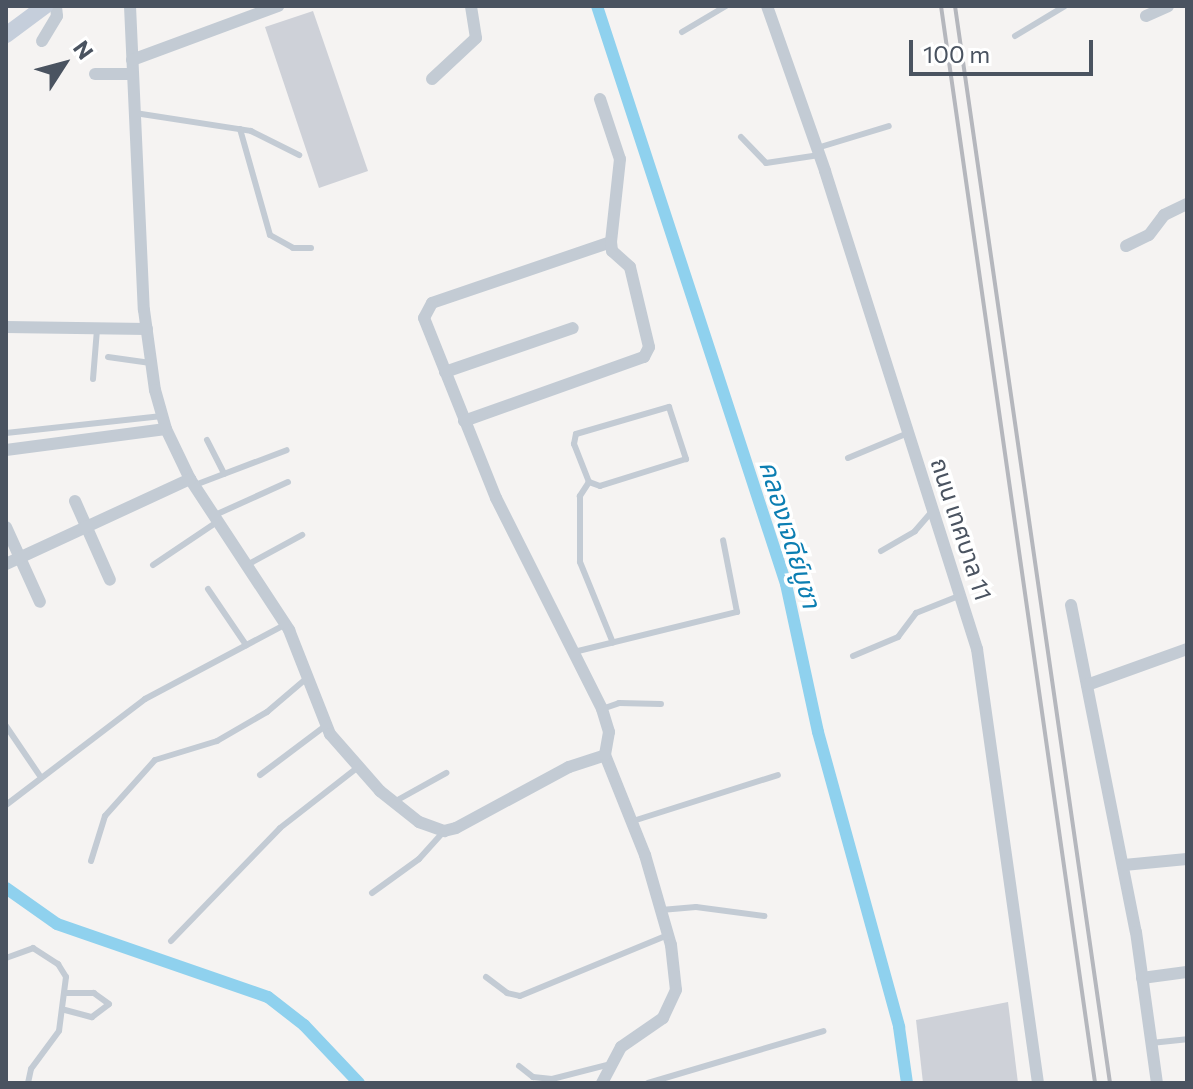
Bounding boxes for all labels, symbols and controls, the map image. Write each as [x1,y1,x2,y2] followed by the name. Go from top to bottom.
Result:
[24,24,104,104] north arrow
[913,24,1097,74] scale bar
[68,35,100,64] text: N
[923,39,990,68] text: 100 m
[925,454,999,604] street label: ถนน เทศบาล 11
[754,457,828,611] water label: คลองเจดีย์บูชา

